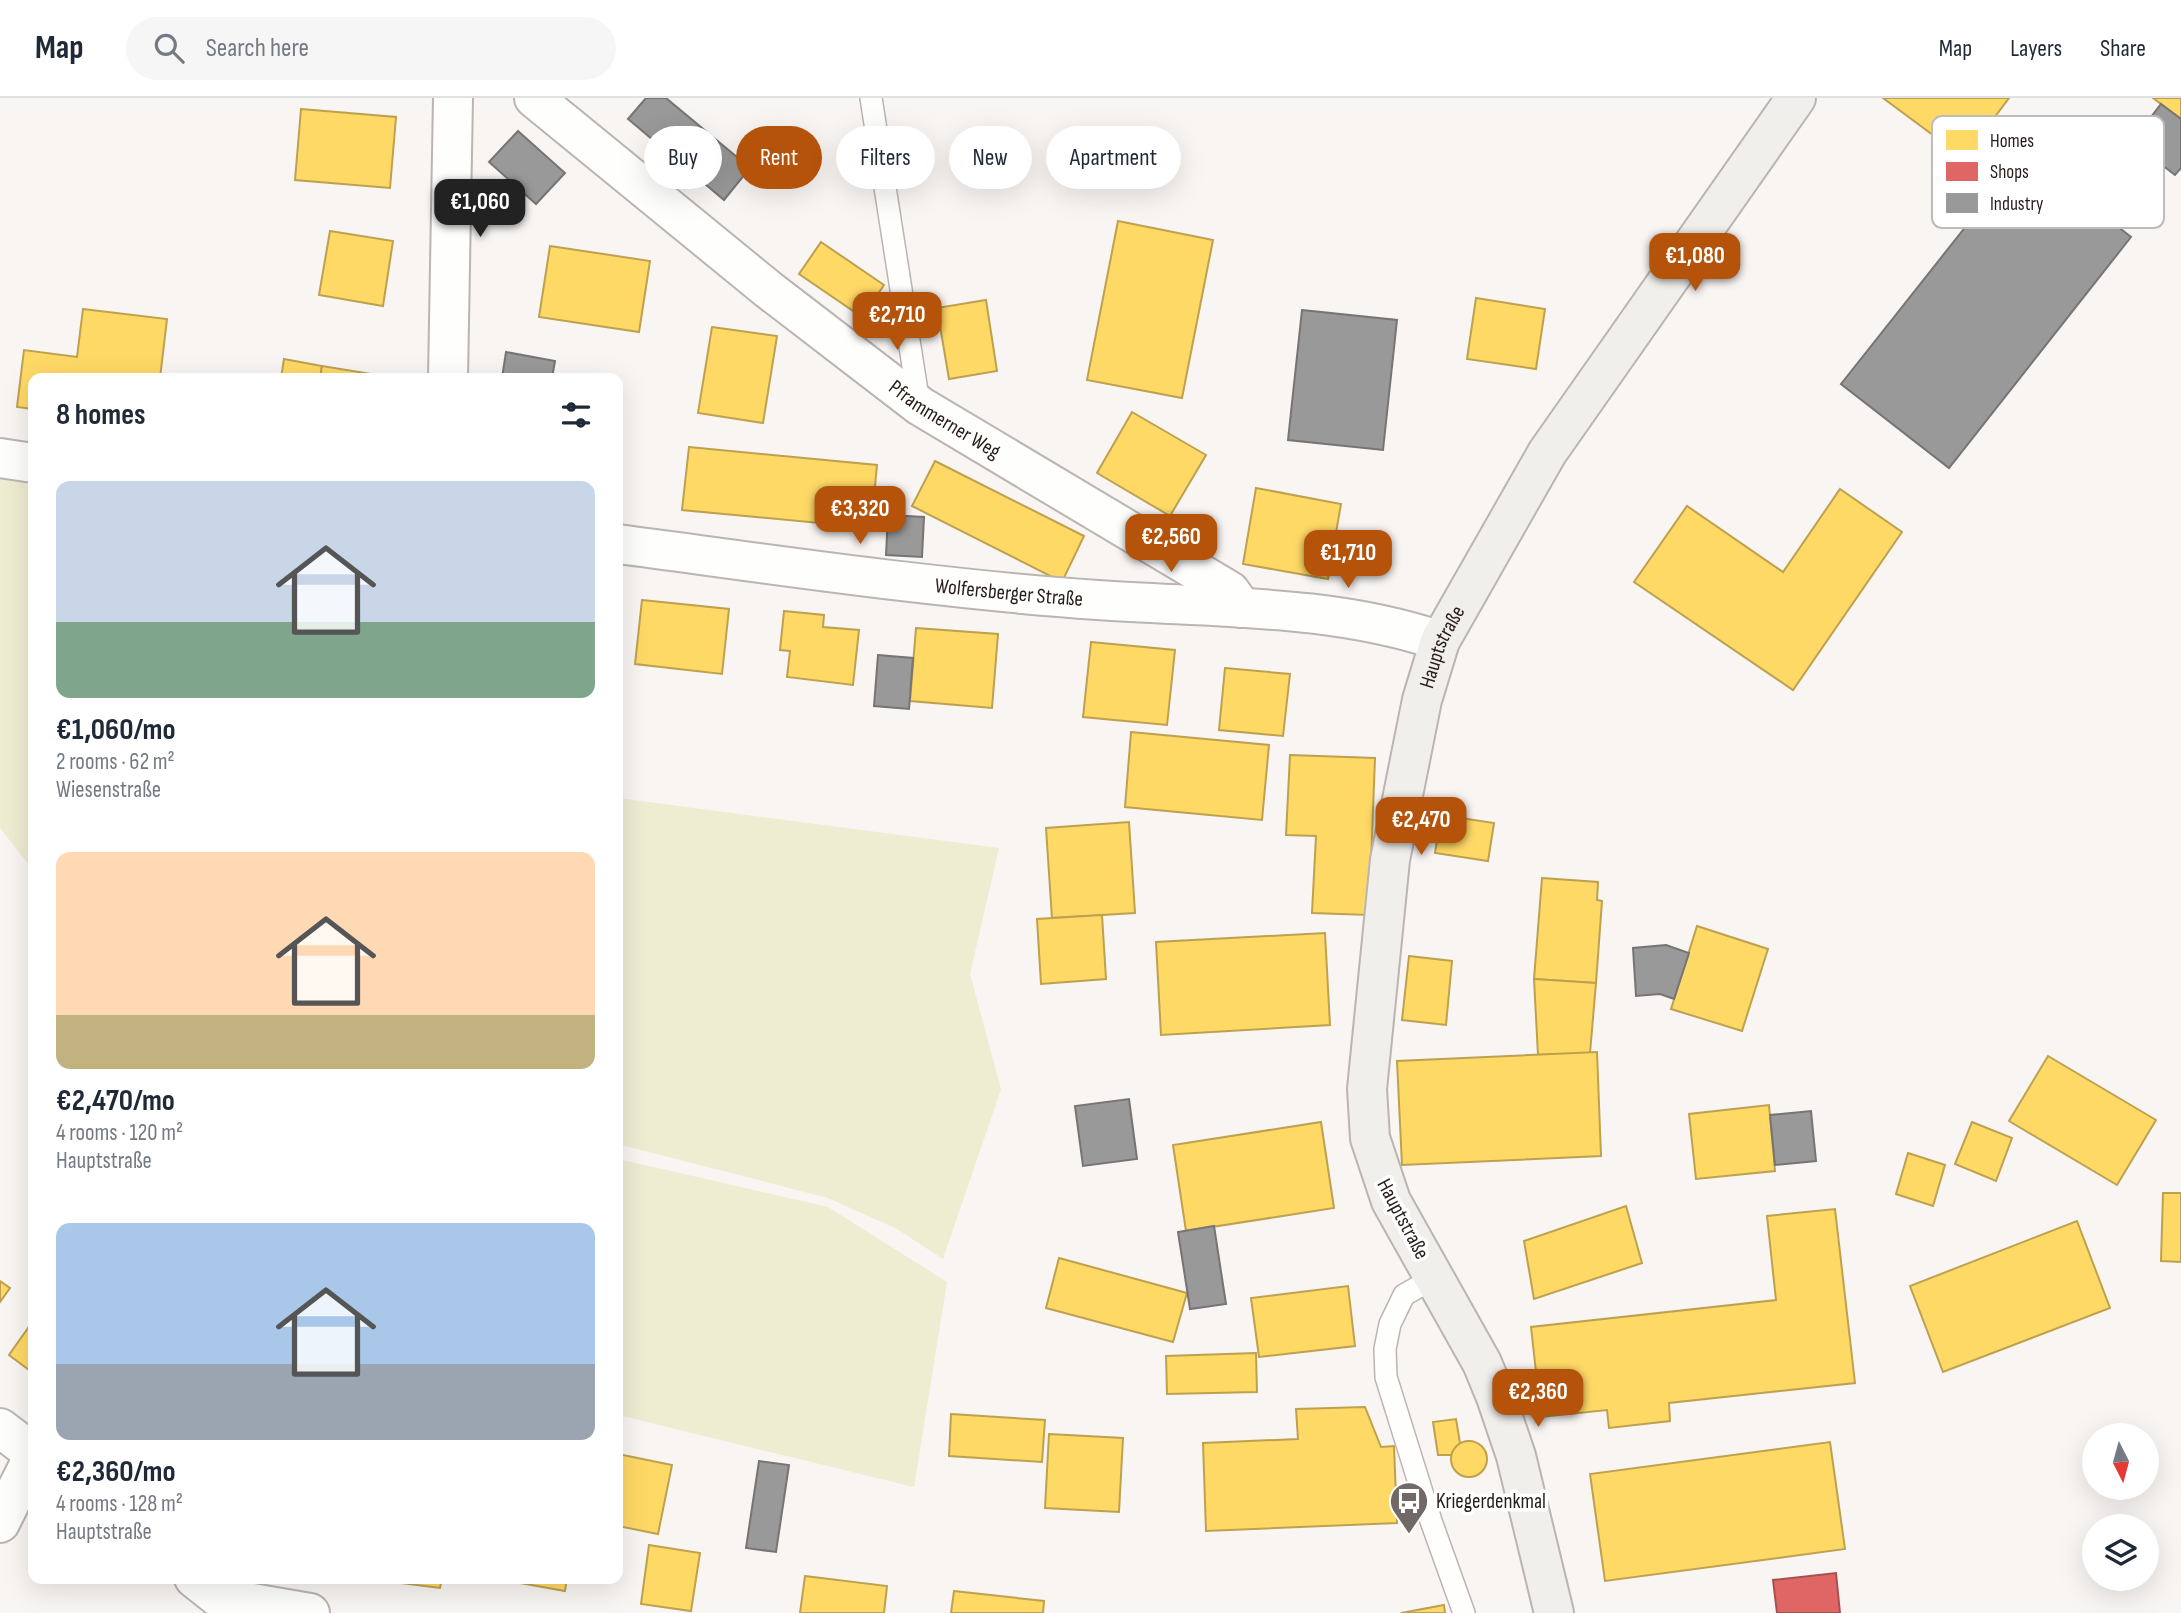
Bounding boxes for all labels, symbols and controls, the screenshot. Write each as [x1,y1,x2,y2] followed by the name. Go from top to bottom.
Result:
[126,17,616,80] search box
[35,28,84,68] text: Map
[150,29,188,67] icon: search
[206,33,309,64] text: Search here
[1939,34,1972,63] text: Map
[2010,34,2062,63] text: Layers
[2100,34,2146,63] text: Share
[1932,116,2164,228] legend
[644,126,722,189] chip: Buy
[736,126,822,189] chip: Rent
[836,126,935,189] chip: Filters
[949,126,1032,189] chip: New
[1046,126,1181,189] chip: Apartment
[1990,130,2034,153] text: Homes
[1990,161,2029,184] text: Shops
[423,180,537,239] pin: €1,060
[450,188,510,216] text: €1,060
[1990,193,2044,216] text: Industry
[1638,234,1752,293] pin: €1,080
[1665,242,1725,270] text: €1,080
[840,292,954,352] pin: €2,710
[869,301,925,329] text: €2,710
[884,374,1005,464] street label: Pframmerner Weg
[557,396,595,434] icon: filters
[56,397,145,433] text: 8 homes
[803,486,917,546] pin: €3,320
[831,495,889,523] text: €3,320
[1114,514,1228,574] pin: €2,560
[1141,523,1201,551] text: €2,560
[263,527,389,653] icon: home
[1291,531,1405,590] pin: €1,710
[1320,539,1376,567] text: €1,710
[934,573,1084,611] street label: Wolfersberger Straße
[1414,601,1470,691] street label: Hauptstraße
[56,712,176,748] text: €1,060/mo
[56,748,175,776] text: 2 rooms · 62 m²
[56,776,161,804] text: Wiesenstraße
[1364,798,1478,857] pin: €2,470
[1392,806,1450,834] text: €2,470
[263,898,389,1024] icon: home
[56,1083,175,1119] text: €2,470/mo
[56,1119,183,1147] text: 4 rooms · 120 m²
[56,1147,152,1175] text: Hauptstraße
[1371,1175,1435,1263] street label: Hauptstraße
[263,1269,389,1395] icon: home
[1481,1370,1595,1429] pin: €2,360
[1508,1378,1568,1406] text: €2,360
[2082,1423,2160,1500] north arrow
[2082,1423,2159,1591] map controls
[56,1454,176,1490] text: €2,360/mo
[1388,1480,1430,1535] bus stop icon: Kriegerdenkmal
[1436,1489,1546,1514] place label: Kriegerdenkmal
[56,1490,183,1518] text: 4 rooms · 128 m²
[2082,1514,2159,1591] button: layers
[56,1518,152,1546] text: Hauptstraße

